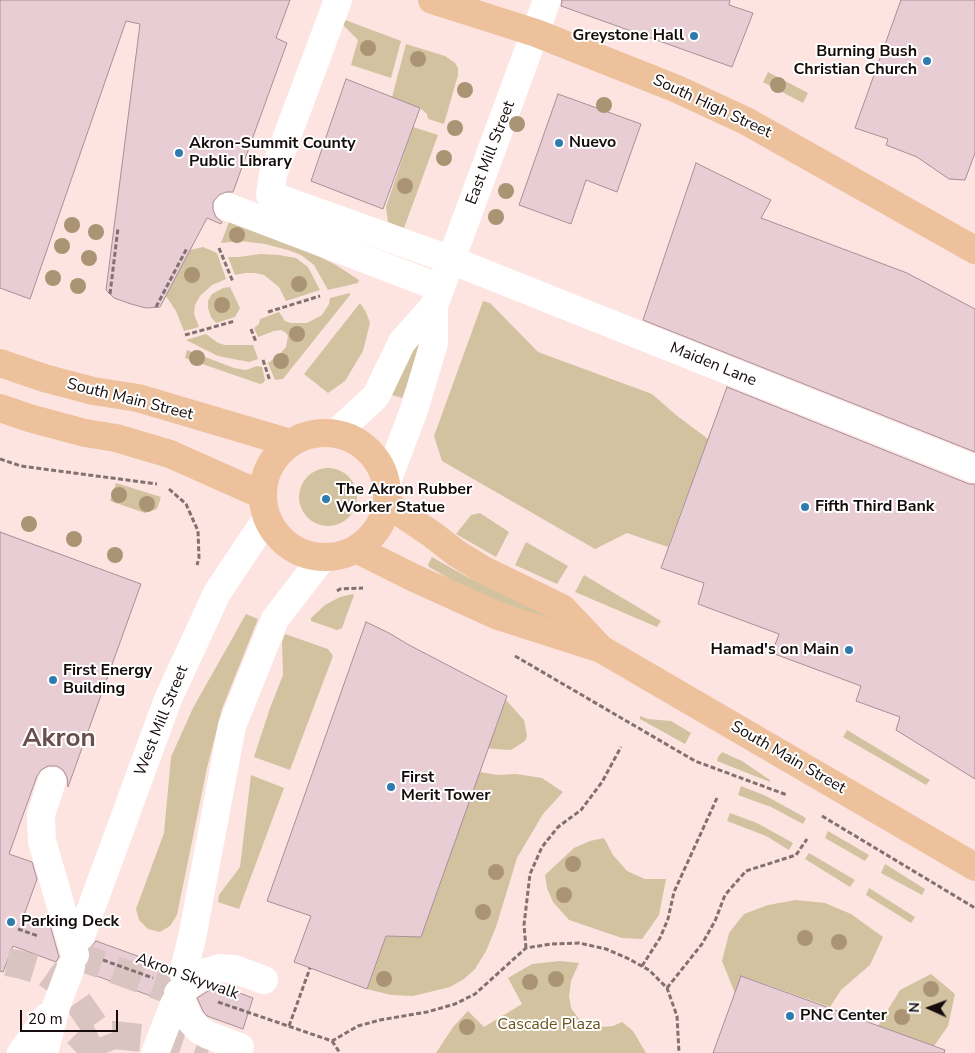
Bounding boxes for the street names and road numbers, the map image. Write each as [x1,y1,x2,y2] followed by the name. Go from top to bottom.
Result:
[650,71,774,143] street label: South High Street
[462,98,520,208] street label: East Mill Street
[667,339,759,391] street label: Maiden Lane
[65,375,195,425] street label: South Main Street
[131,663,193,779] street label: West Mill Street
[727,717,849,799] street label: South Main Street
[133,950,241,1004] street label: Akron Skywalk

